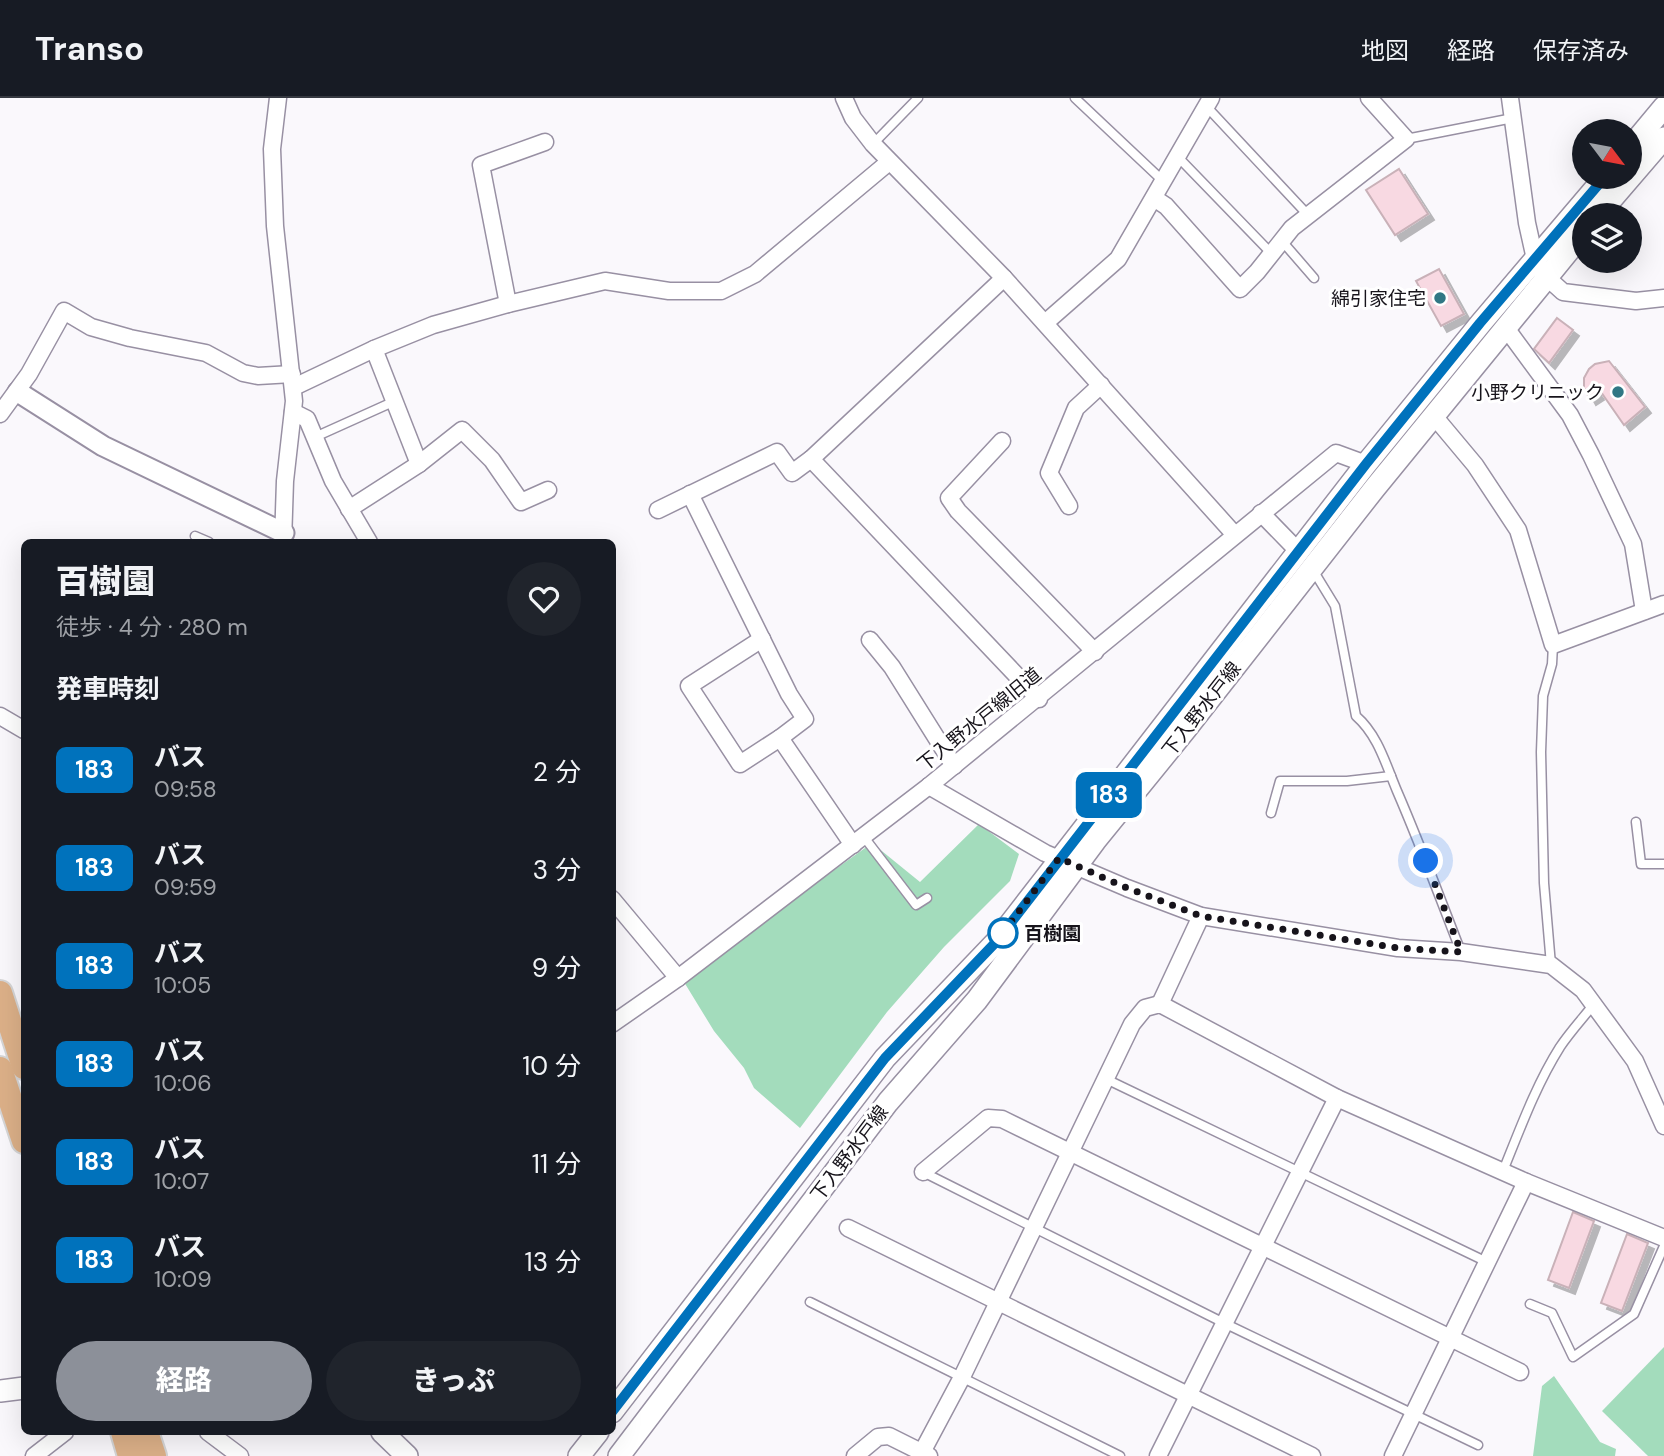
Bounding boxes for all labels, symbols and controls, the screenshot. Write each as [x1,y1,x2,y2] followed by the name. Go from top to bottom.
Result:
[35,27,144,70] text: Transo
[1361,35,1409,66] text: 地図
[1447,35,1495,66] text: 経路
[1533,35,1629,66] text: 保存済み
[1572,119,1642,189] north arrow
[1572,119,1642,273] map controls
[1572,203,1642,273] button: layers
[1331,286,1426,311] place label: 綿引家住宅
[1432,290,1448,306] marker: 綿引家住宅
[1471,380,1604,405] place label: 小野クリニック
[1610,384,1626,400] marker: 小野クリニック
[56,560,155,603] text: 百樹園
[507,562,581,636] button: heart
[56,612,248,642] text: 徒歩 · 4 分 · 280 m
[1156,657,1246,762] street label: 下入野水戸線
[912,662,1046,777] street label: 下入野水戸線旧道
[56,672,160,706] text: 発車時刻
[154,740,206,774] text: バス
[75,754,114,785] text: 183
[533,755,581,789] text: 2 分
[1069,772,1149,818] line badge: 183
[154,774,217,804] text: 09:58
[1090,779,1128,810] text: 183
[154,838,206,872] text: バス
[1408,843,1443,878] your location
[75,852,114,883] text: 183
[533,853,581,887] text: 3 分
[154,872,217,902] text: 09:59
[988,918,1018,948] marker: 百樹園
[1024,921,1081,946] place label: 百樹園
[154,936,206,970] text: バス
[75,950,114,981] text: 183
[532,951,581,985] text: 9 分
[154,970,211,1000] text: 10:05
[154,1034,206,1068] text: バス
[75,1048,114,1079] text: 183
[522,1049,581,1083] text: 10 分
[154,1068,212,1098] text: 10:06
[805,1100,894,1206] street label: 下入野水戸線
[154,1132,206,1166] text: バス
[75,1146,114,1177] text: 183
[532,1147,581,1181] text: 11 分
[154,1166,209,1196] text: 10:07
[154,1230,206,1264] text: バス
[75,1244,114,1275] text: 183
[525,1245,581,1279] text: 13 分
[154,1264,212,1294] text: 10:09
[56,1341,312,1421] button: 経路
[326,1341,581,1421] button: きっぷ

